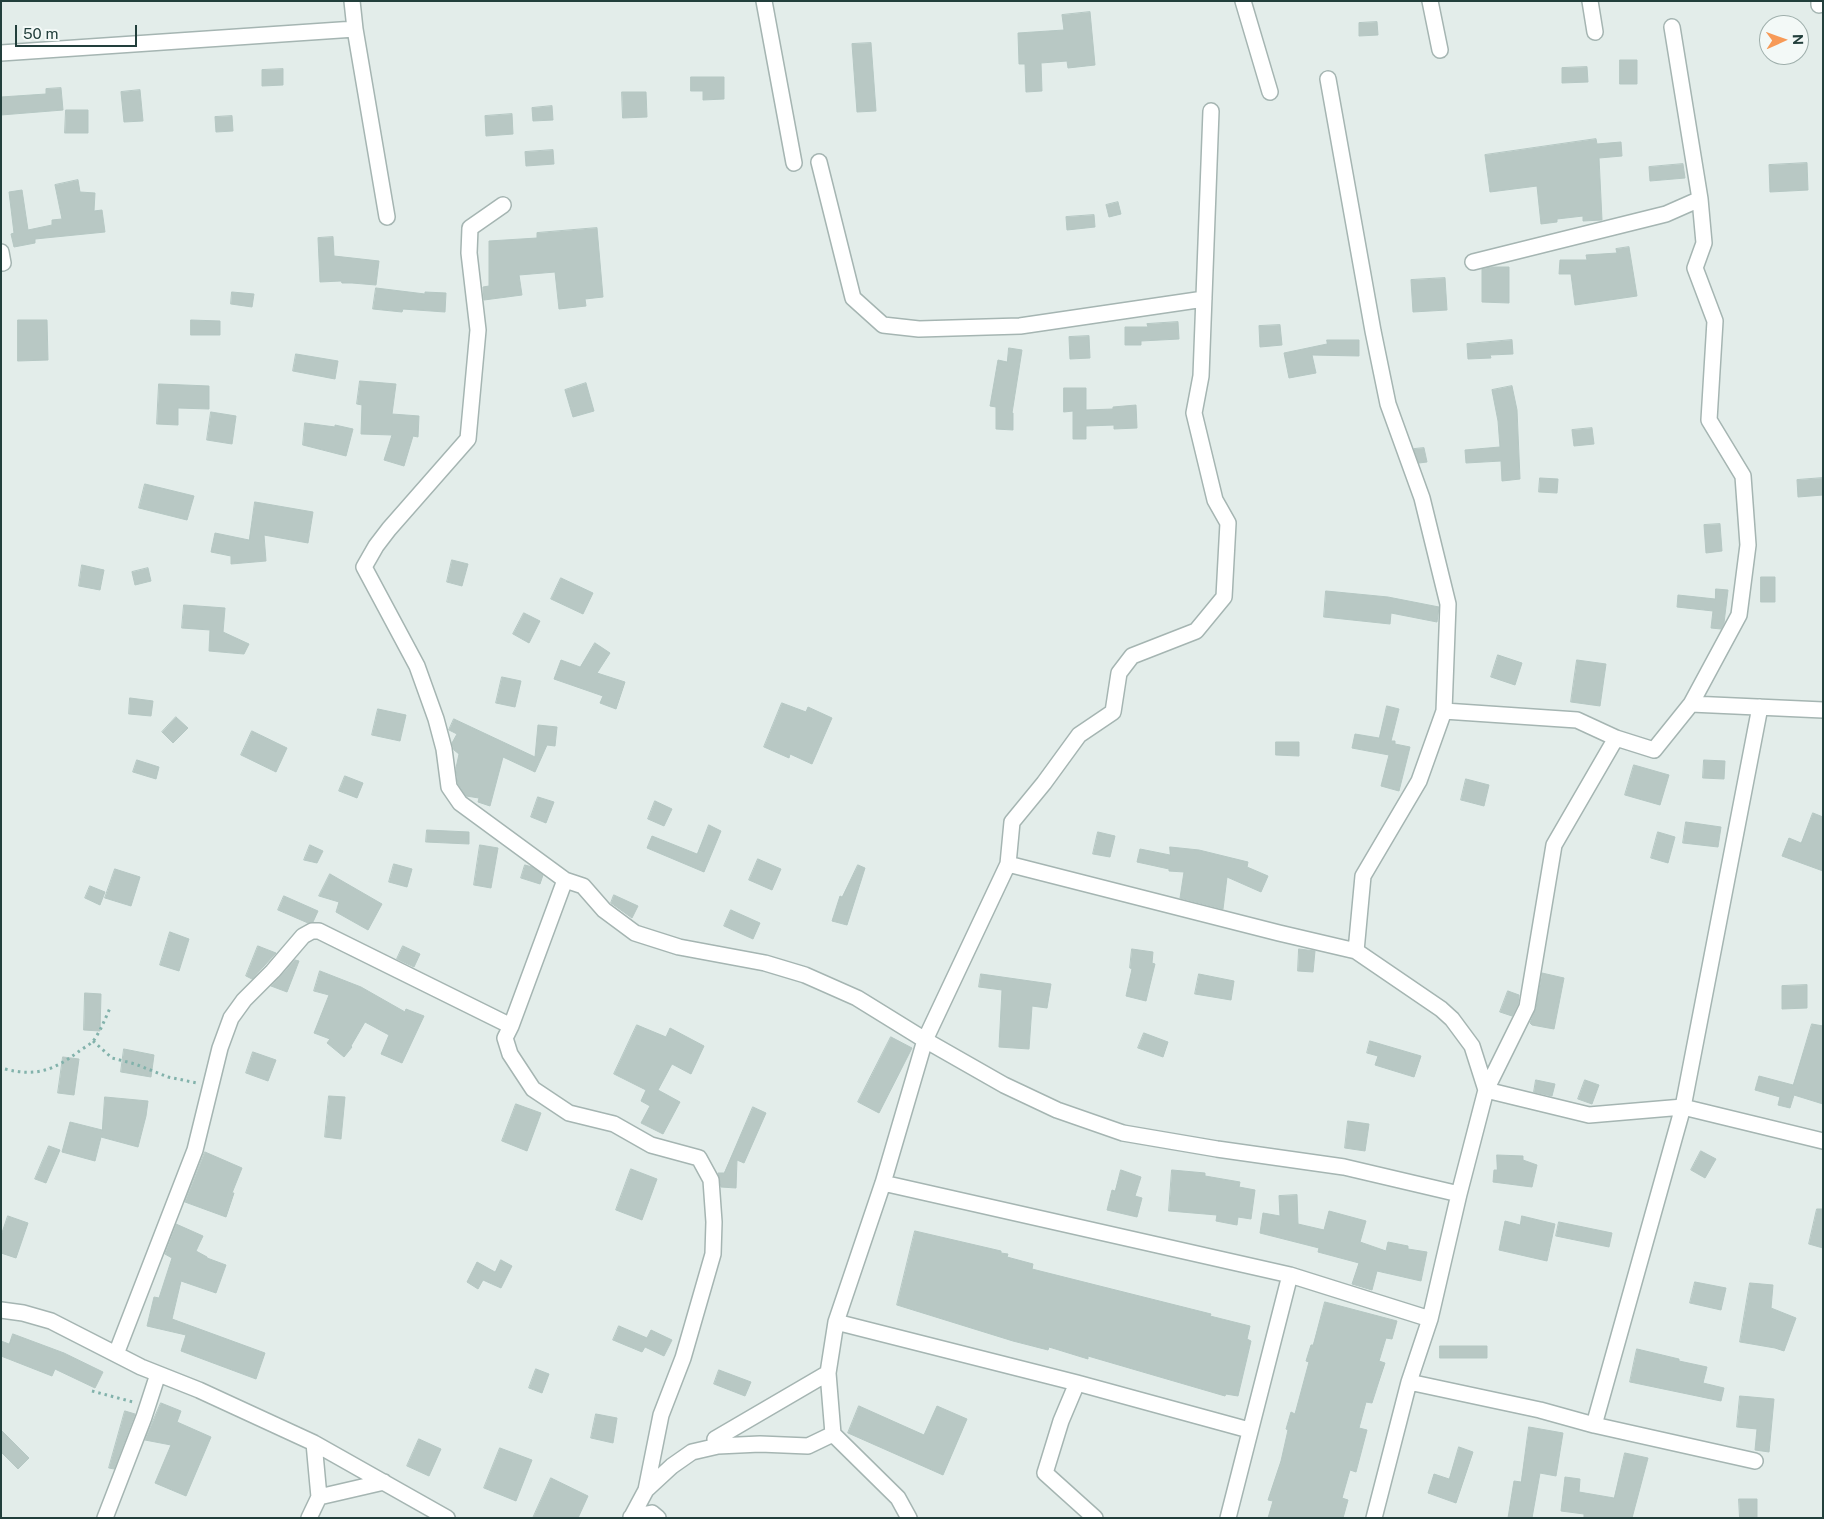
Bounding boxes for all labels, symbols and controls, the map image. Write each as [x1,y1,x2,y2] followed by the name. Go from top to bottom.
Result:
[18,15,140,47] scale bar
[1759,15,1809,65] north arrow
[23,25,58,42] text: 50 m
[1790,34,1806,45] text: N

